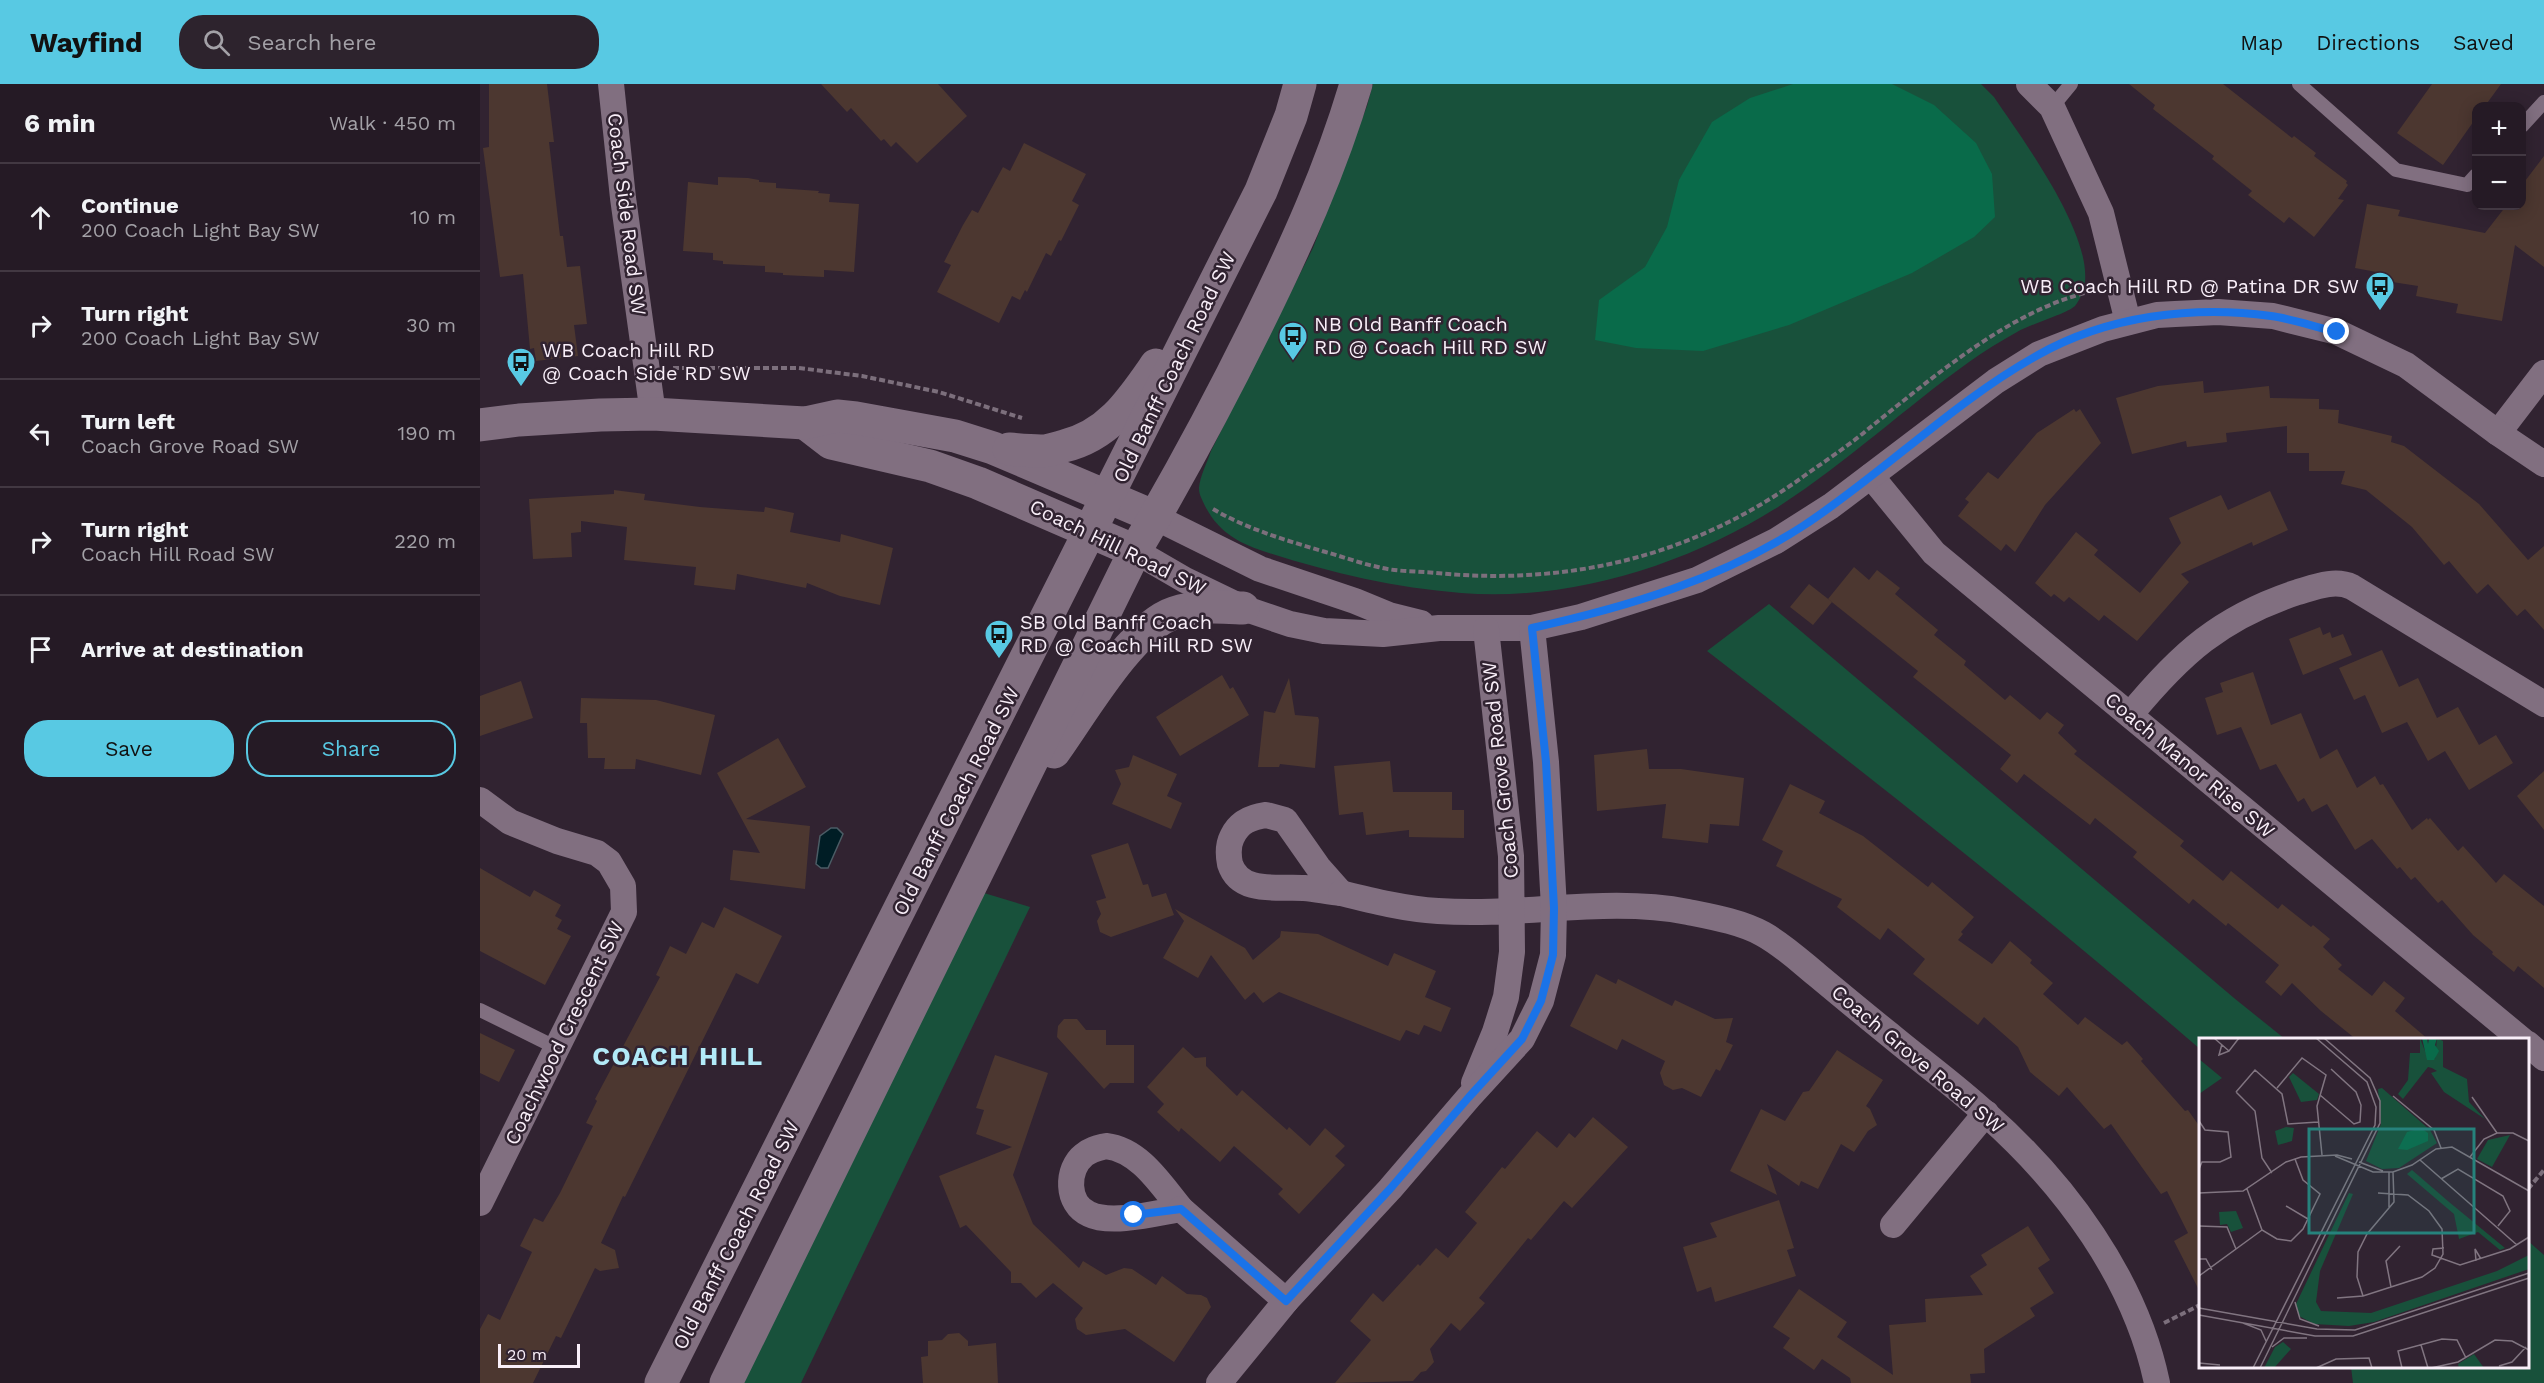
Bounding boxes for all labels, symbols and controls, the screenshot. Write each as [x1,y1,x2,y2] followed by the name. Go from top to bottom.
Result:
[179,15,599,69] search box
[30,26,143,59] text: Wayfind
[200,26,233,59] icon: search
[248,30,377,55] text: Search here
[2240,30,2283,55] text: Map
[2316,30,2420,55] text: Directions
[2453,30,2514,55] text: Saved
[2472,102,2526,210] map controls
[2472,102,2526,156] button: +
[24,108,96,138] text: 6 min
[329,111,456,135] text: Walk · 450 m
[603,111,651,317] street label: Coach Side Road SW
[2472,156,2526,210] button: −
[81,193,179,218] text: Continue
[24,201,57,234] icon: ahead
[410,205,456,229] text: 10 m
[81,218,320,242] text: 200 Coach Light Bay SW
[1108,248,1240,486] street label: Old Banff Coach Road SW
[2364,270,2396,312] bus stop icon: WB Coach Hill RD @ Patina DR SW
[2020,274,2359,298] place label: WB Coach Hill RD @ Patina DR SW
[81,301,188,326] text: Turn right
[24,309,57,342] icon: right
[1314,312,1547,359] place label: NB Old Banff Coach RD @ Coach Hill RD SW
[406,313,456,337] text: 30 m
[2323,318,2349,344] route end
[1277,320,1309,362] bus stop icon: NB Old Banff Coach RD @ Coach Hill RD SW
[81,326,320,350] text: 200 Coach Light Bay SW
[542,338,751,385] place label: WB Coach Hill RD @ Coach Side RD SW
[505,346,537,388] bus stop icon: WB Coach Hill RD @ Coach Side RD SW
[81,409,175,434] text: Turn left
[24,417,57,450] icon: left
[398,421,456,445] text: 190 m
[81,434,299,458] text: Coach Grove Road SW
[1026,494,1210,600] street label: Coach Hill Road SW
[81,517,188,542] text: Turn right
[24,525,57,558] icon: right
[394,529,456,553] text: 220 m
[81,542,274,566] text: Coach Hill Road SW
[1020,610,1253,657] place label: SB Old Banff Coach RD @ Coach Hill RD SW
[983,618,1015,660] bus stop icon: SB Old Banff Coach RD @ Coach Hill RD SW
[24,633,57,666] icon: arrive
[81,637,304,662] text: Arrive at destination
[1477,660,1523,880] street label: Coach Grove Road SW
[888,682,1024,920] street label: Old Banff Coach Road SW
[2100,687,2280,843] street label: Coach Manor Rise SW
[24,720,234,777] button: Save
[246,720,456,777] button: Share
[499,917,629,1149] street label: Coachwood Crescent SW
[1827,980,2009,1138] street label: Coach Grove Road SW
[2199,1038,2529,1368] inset map
[592,1041,764,1071] district label: COACH HILL
[668,1116,804,1354] street label: Old Banff Coach Road SW
[1120,1201,1146,1227] route start
[498,1341,580,1368] scale bar
[507,1345,547,1364] text: 20 m

